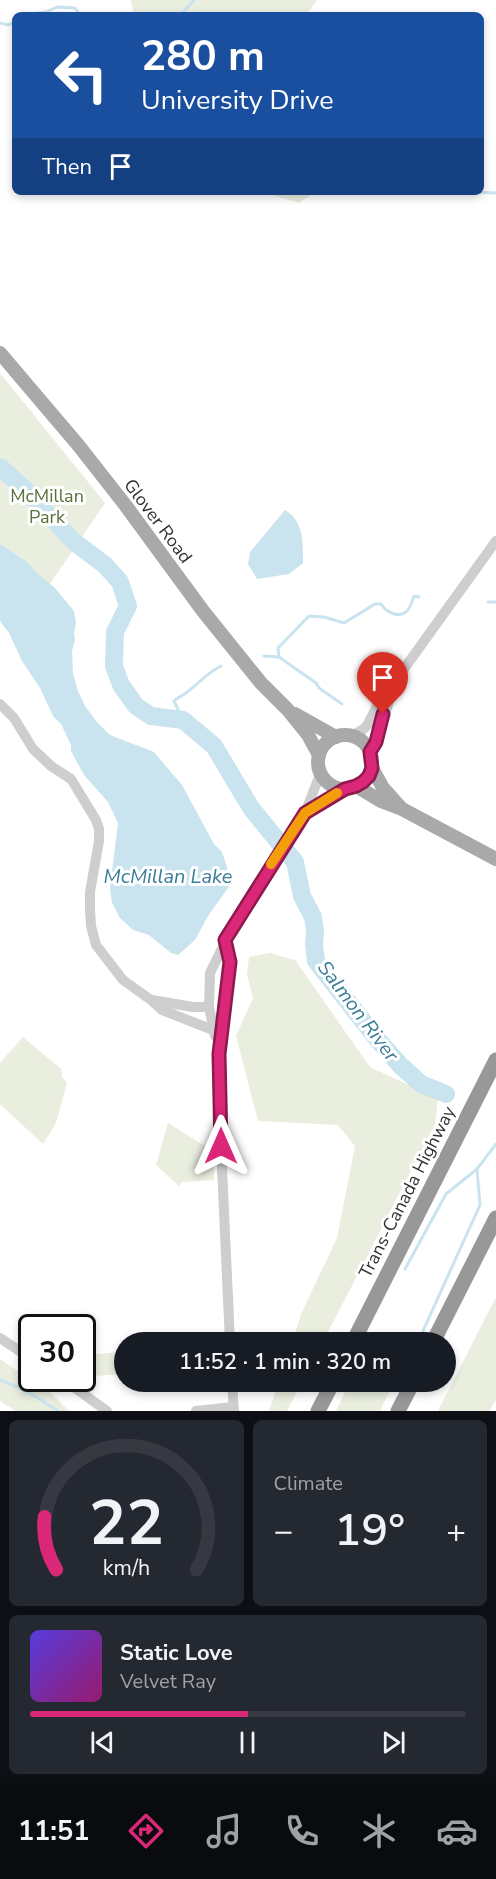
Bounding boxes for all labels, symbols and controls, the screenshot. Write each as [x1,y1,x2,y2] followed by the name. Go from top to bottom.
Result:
[141,28,265,85] text: 280 m
[42,36,120,114] icon: left
[141,82,334,119] text: University Drive
[104,150,137,183] icon: arrive
[42,152,92,182] text: Then
[118,474,198,568] street label: Glover Road
[10,484,84,529] park label: McMillan Park
[357,652,408,714] pin
[366,661,399,694] icon: arrive
[104,863,233,890] water label: McMillan Lake
[311,955,405,1068] water label: Salmon River
[353,1101,461,1282] street label: Trans-Canada Highway
[189,1114,253,1178] position arrow
[18,1314,96,1392] speed limit sign: 30
[179,1347,391,1377] text: 11:52 · 1 min · 320 m
[274,1470,343,1497] text: Climate
[89,1481,164,1566] text: 22
[334,1500,405,1561] text: 19°
[274,1509,293,1554] text: −
[446,1509,466,1554] text: +
[103,1553,150,1583] text: km/h
[120,1638,233,1668] text: Static Love
[120,1668,216,1695] text: Velvet Ray
[86,1726,119,1759] icon: previous
[231,1726,264,1759] icon: pause
[377,1726,410,1759] icon: next
[125,1810,167,1852] icon: directions
[203,1810,245,1852] icon: music
[281,1810,323,1852] icon: phone
[358,1810,400,1852] icon: climate
[436,1810,478,1852] icon: car
[18,1813,89,1850] text: 11:51

